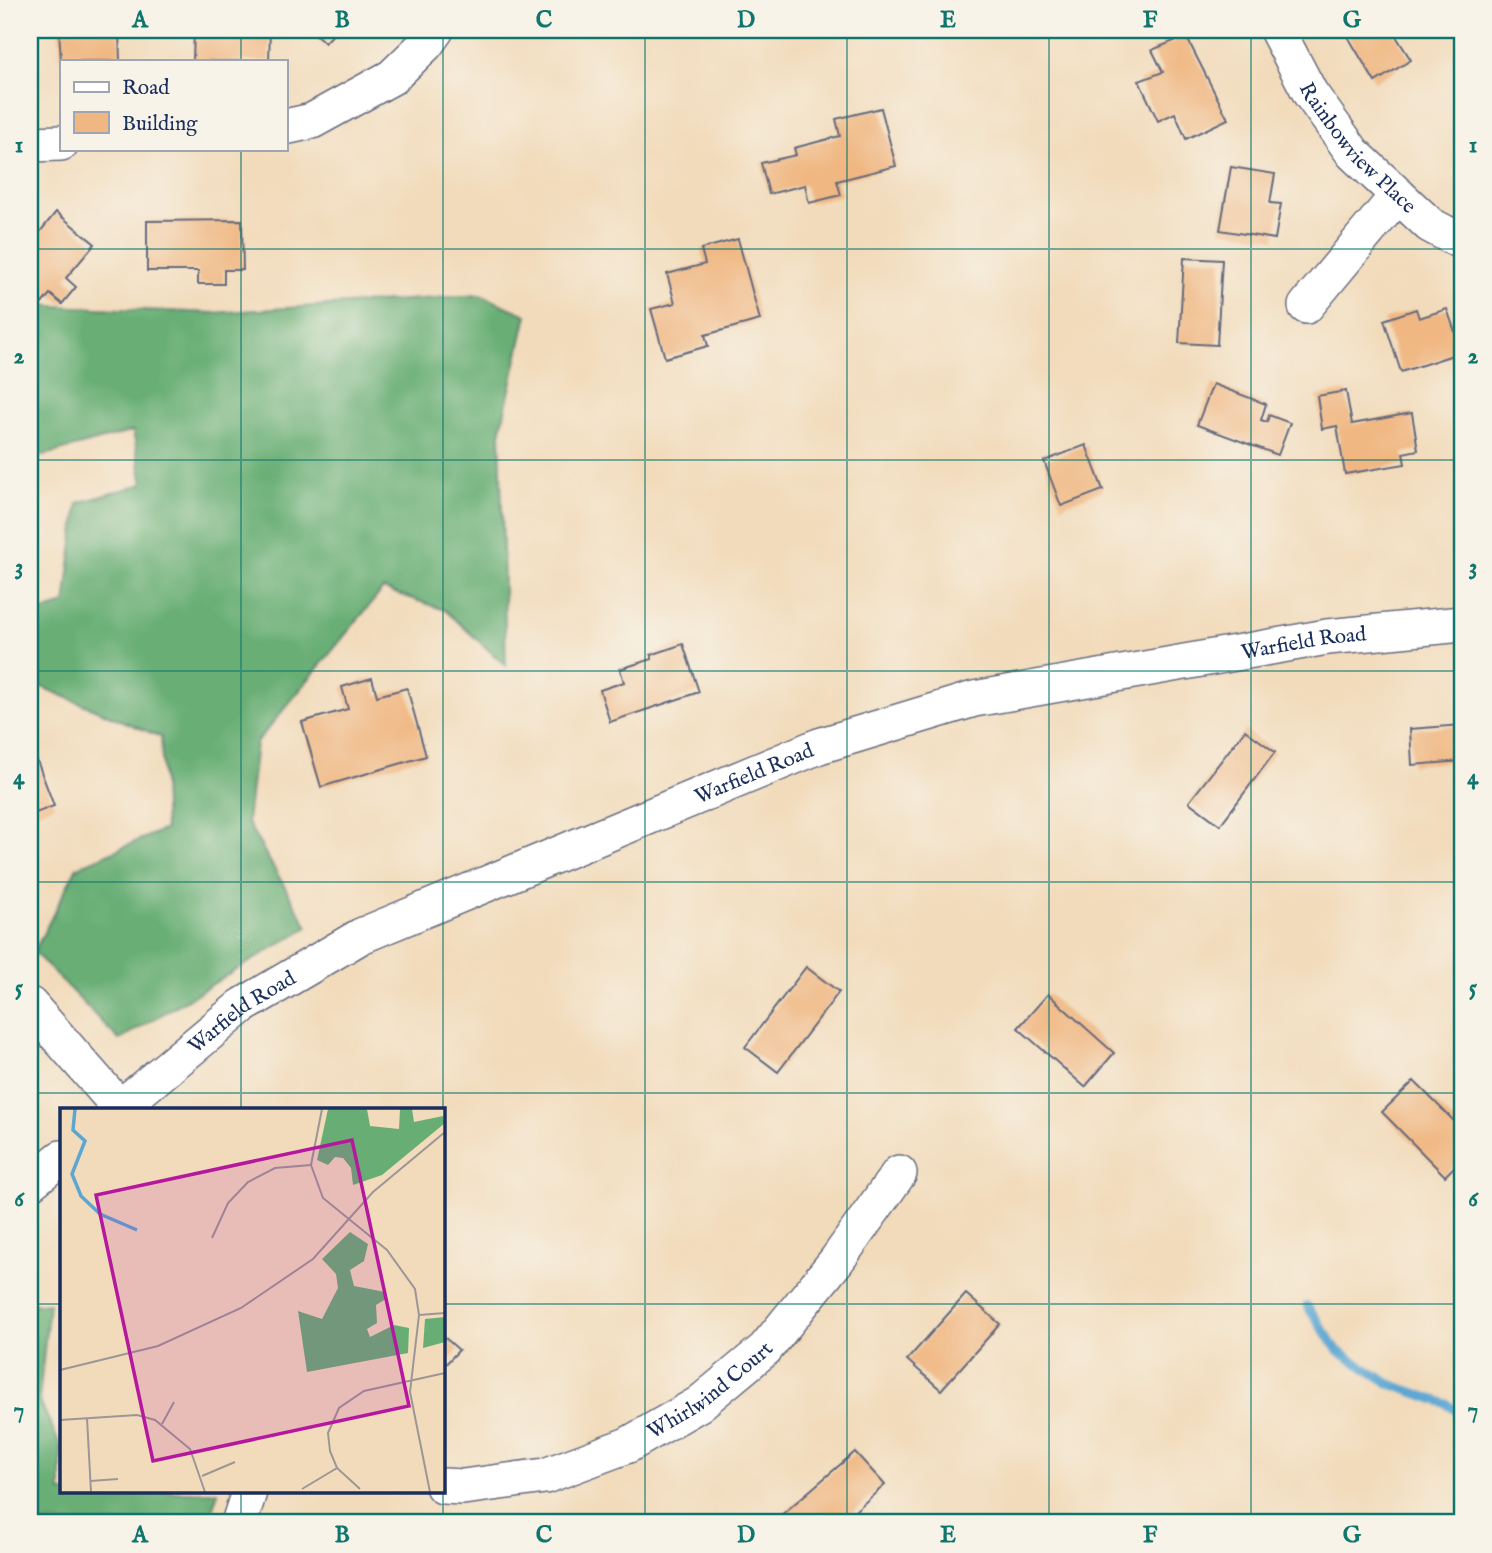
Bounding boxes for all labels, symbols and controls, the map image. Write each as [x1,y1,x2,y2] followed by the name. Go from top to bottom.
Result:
[131,6,149,35] text: A
[334,6,350,35] text: B
[536,6,553,35] text: C
[737,6,755,35] text: D
[940,6,956,35] text: E
[1143,6,1158,35] text: F
[1343,6,1362,35] text: G
[60,60,287,150] legend
[122,75,170,102] text: Road
[1292,78,1422,220] street label: Rainbowview Place
[122,111,198,138] text: Building
[15,131,23,160] text: 1
[1469,131,1477,160] text: 1
[14,342,25,371] text: 2
[1468,342,1479,371] text: 2
[15,553,23,582] text: 3
[1469,553,1477,582] text: 3
[1239,621,1368,667] street label: Warfield Road
[691,737,819,811] street label: Warfield Road
[13,763,25,792] text: 4
[1467,763,1479,792] text: 4
[183,965,302,1060] street label: Warfield Road
[15,974,24,1003] text: 5
[1469,974,1478,1003] text: 5
[60,1108,444,1494] inset map
[14,1185,25,1214] text: 6
[1468,1185,1479,1214] text: 6
[643,1337,780,1446] street label: Whirlwind Court
[14,1396,24,1425] text: 7
[1468,1396,1478,1425] text: 7
[131,1521,149,1550] text: A
[334,1521,350,1550] text: B
[536,1521,553,1550] text: C
[737,1521,755,1550] text: D
[940,1521,956,1550] text: E
[1143,1521,1158,1550] text: F
[1343,1521,1362,1550] text: G

